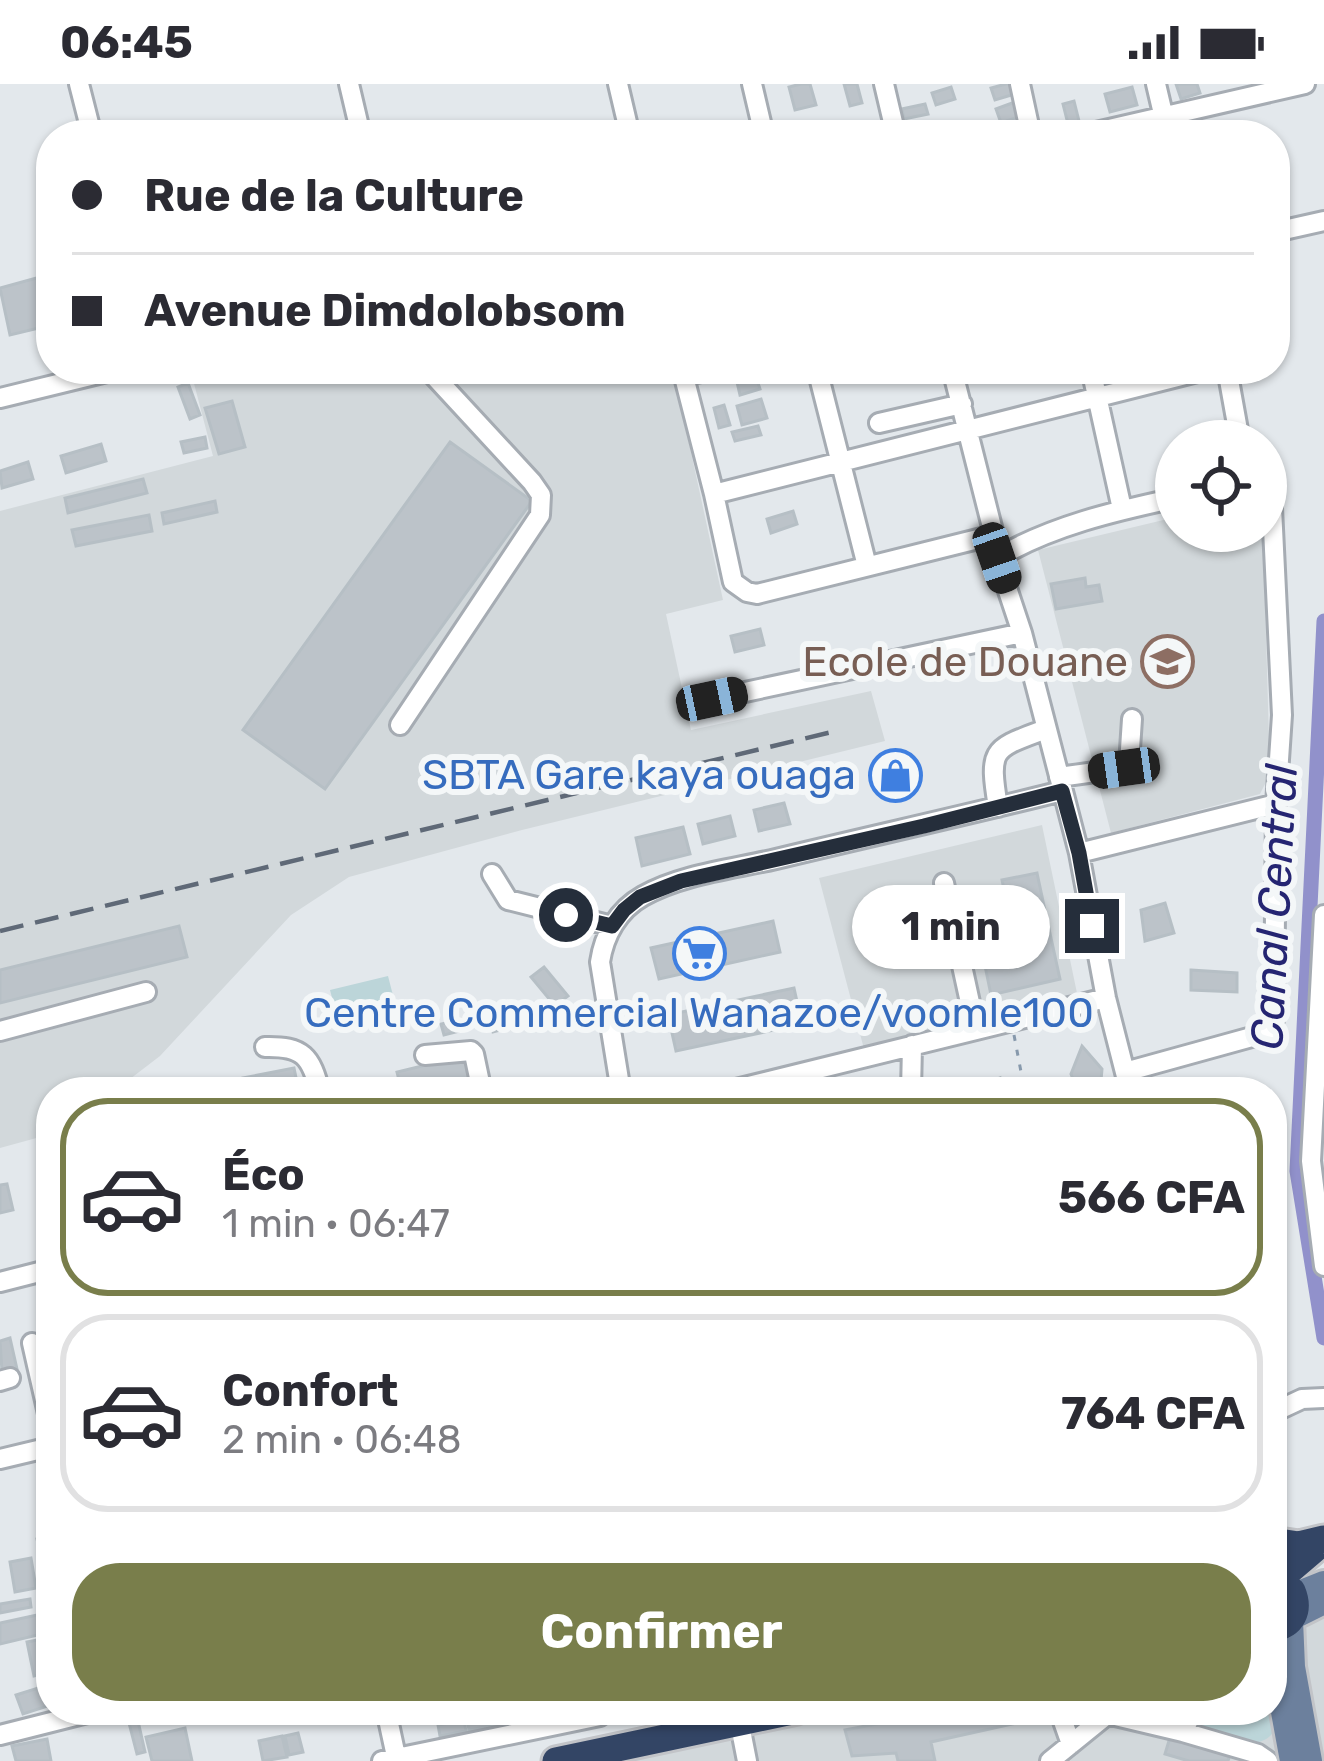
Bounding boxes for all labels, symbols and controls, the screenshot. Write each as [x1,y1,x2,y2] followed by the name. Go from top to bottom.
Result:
[60,16,193,69] text: 06:45
[144,169,524,222] text: Rue de la Culture
[144,284,626,337] text: Avenue Dimdolobsom
[1155,420,1287,552] map controls
[1155,420,1287,552] button: locate
[968,518,1026,598] car
[1139,634,1195,690] school or university icon: Ecole de Douane
[802,637,1128,687] place label: Ecole de Douane
[673,674,751,724] car
[1086,745,1162,791] car
[867,747,923,803] shop icon: SBTA Gare kaya ouaga
[422,750,856,800] place label: SBTA Gare kaya ouaga
[1240,762,1308,1051] water label: Canal Central
[852,884,1050,968] callout: 1 min
[539,888,593,942] route start
[1065,899,1119,953] route end
[901,904,1001,950] text: 1 min
[671,926,727,982] supermarket icon: Centre Commercial Wanazoe/voomle100
[304,988,1094,1038] place label: Centre Commercial Wanazoe/voomle100
[78,1143,186,1251] icon: car
[222,1148,305,1201] text: Éco
[1058,1171,1245,1224] text: 566 CFA
[222,1201,450,1247] text: 1 min · 06:47
[78,1359,186,1467] icon: car
[222,1364,398,1417] text: Confort
[1061,1387,1245,1440] text: 764 CFA
[222,1417,461,1463] text: 2 min · 06:48
[72,1563,1251,1701] button: Confirmer

